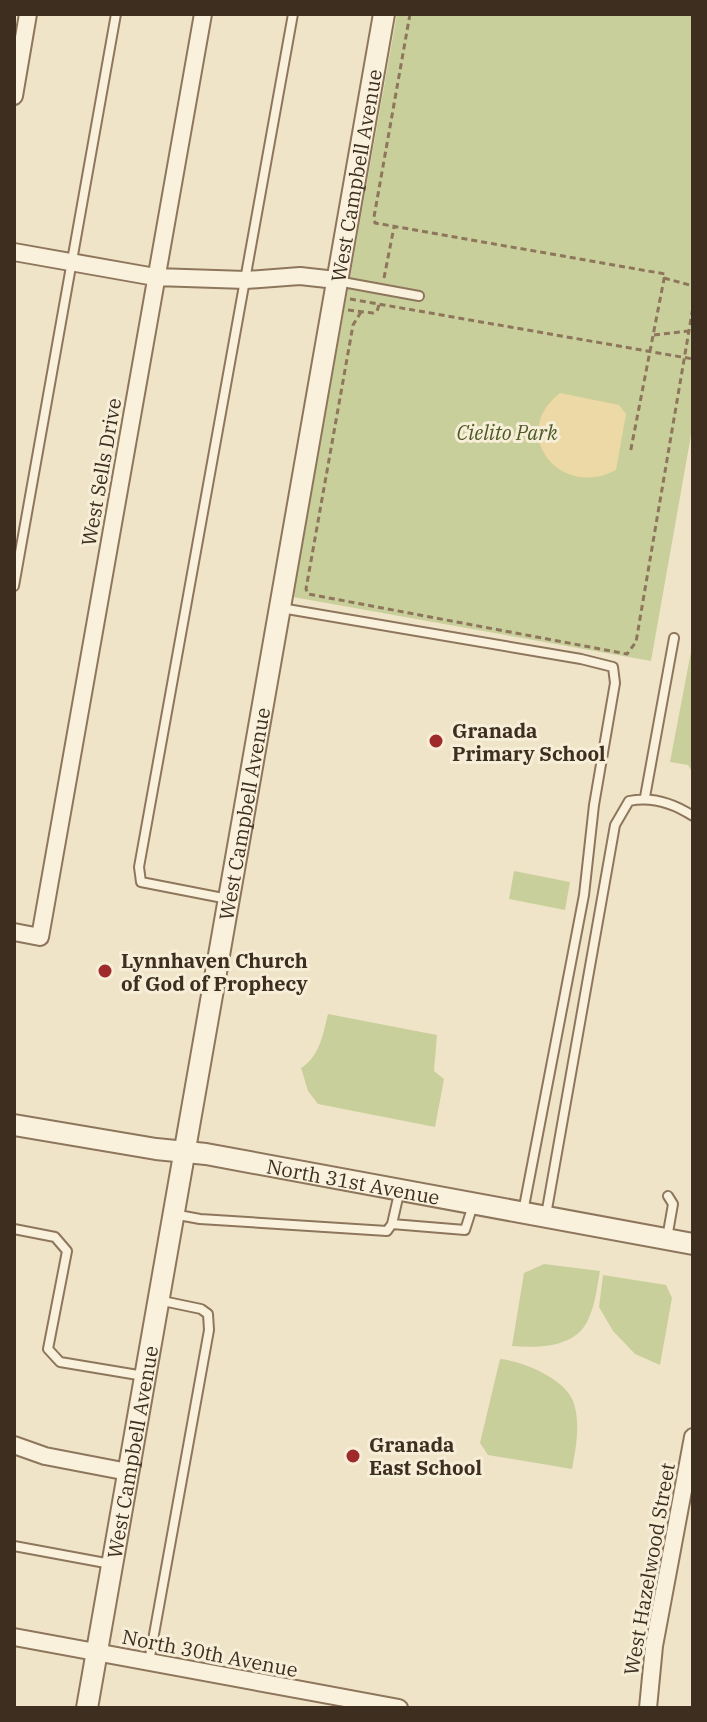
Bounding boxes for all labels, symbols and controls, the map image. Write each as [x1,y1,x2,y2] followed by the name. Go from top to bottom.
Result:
[324,67,388,284] street label: West Campbell Avenue
[75,396,127,548] street label: West Sells Drive
[456,419,558,446] park label: Cielito Park
[212,705,276,922] street label: West Campbell Avenue
[452,717,606,767] place label: Granada Primary School
[427,732,445,750] marker: Granada Primary School
[121,947,308,997] place label: Lynnhaven Church of God of Prophecy
[96,962,114,980] marker: Lynnhaven Church of God of Prophecy
[264,1152,442,1210] street label: North 31st Avenue
[100,1343,164,1560] street label: West Campbell Avenue
[369,1431,482,1481] place label: Granada East School
[344,1447,362,1465] marker: Granada East School
[617,1461,681,1677] street label: West Hazelwood Street
[120,1623,300,1683] street label: North 30th Avenue

